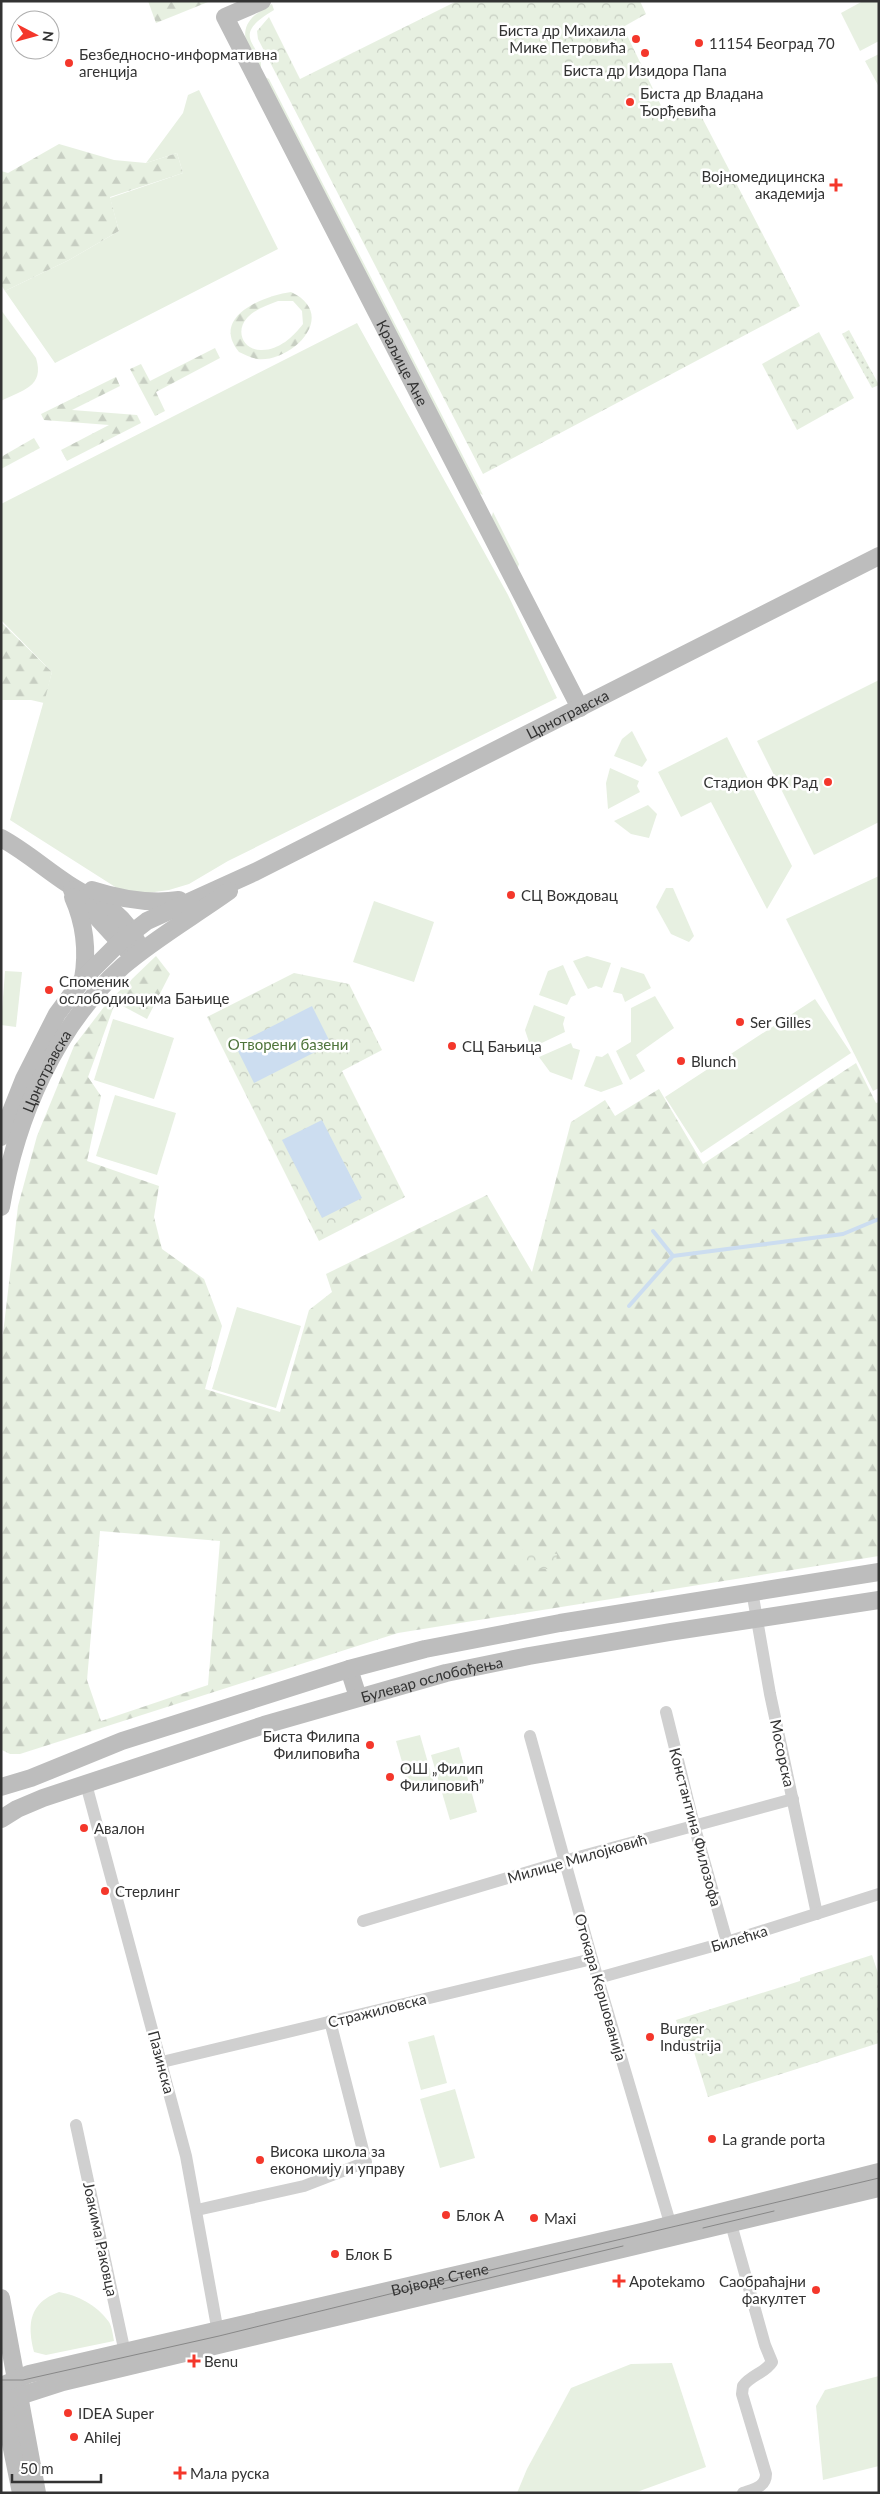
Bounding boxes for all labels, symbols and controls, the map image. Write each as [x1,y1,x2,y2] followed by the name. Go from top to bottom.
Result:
[10,10,60,60] north arrow
[498,21,626,56] place label: Биста др Михаила Мике Петровића
[39,30,57,43] text: N
[630,33,642,45] marker: Биста др Михаила Мике Петровића
[709,34,835,52] place label: 11154 Београд 70
[693,37,705,49] marker: 11154 Београд 70
[79,45,277,80] place label: Безбедносно-информативна агенција
[639,47,651,59] marker: Биста др Изидора Папа
[63,57,75,69] marker: Безбедносно-информативна агенција
[563,61,727,79] place label: Биста др Изидора Папа
[640,84,764,119] place label: Биста др Владана Ђорђевића
[624,96,636,108] marker: Биста др Владана Ђорђевића
[701,167,825,202] place label: Војномедицинска академија
[829,178,843,192] marker: Војномедицинска академија
[373,317,432,409] street label: Краљице Ане
[523,686,611,742] street label: Црнотравска
[704,773,818,791] place label: Стадион ФК Рад
[822,776,834,788] marker: Стадион ФК Рад
[521,886,618,904] place label: СЦ Вождовац
[505,889,517,901] marker: СЦ Вождовац
[59,972,229,1007] place label: Споменик ослободиоцима Бањице
[43,984,55,996] marker: Споменик ослободиоцима Бањице
[750,1013,811,1031] place label: Ser Gilles
[734,1016,746,1028] marker: Ser Gilles
[18,1026,75,1115] street label: Црнотравска
[228,1035,348,1053] park label: Отворени базени
[462,1037,542,1055] place label: СЦ Бањица
[446,1040,458,1052] marker: СЦ Бањица
[691,1052,736,1070] place label: Blunch
[675,1055,687,1067] marker: Blunch
[359,1653,505,1706] street label: Булевар ослобођења
[767,1718,799,1788] street label: Мосорска
[263,1727,360,1762] place label: Биста Филипа Филиповића
[364,1739,376,1751] marker: Биста Филипа Филиповића
[666,1746,726,1908] street label: Константина Филозофа
[400,1759,484,1794] place label: ОШ „Филип Филиповић”
[384,1771,396,1783] marker: ОШ „Филип Филиповић”
[94,1819,145,1837] place label: Авалон
[78,1822,90,1834] marker: Авалон
[505,1829,649,1887] street label: Милице Милојковић
[115,1882,180,1900] place label: Стерлинг
[99,1885,111,1897] marker: Стерлинг
[571,1911,631,2063] street label: Отокара Кершованија
[709,1921,769,1955] street label: Билећка
[326,1989,428,2031] street label: Стражиловска
[660,2019,721,2054] place label: Burger Industrija
[145,2029,179,2095] street label: Пазинска
[644,2031,656,2043] marker: Burger Industrija
[722,2130,825,2148] place label: La grande porta
[706,2133,718,2145] marker: La grande porta
[270,2142,405,2177] place label: Висока школа за економију и управу
[254,2154,266,2166] marker: Висока школа за економију и управу
[80,2180,122,2298] street label: Јоакима Раковца
[456,2206,505,2224] place label: Блок А
[440,2209,452,2221] marker: Блок А
[544,2209,576,2227] place label: Maxi
[528,2212,540,2224] marker: Maxi
[345,2245,392,2263] place label: Блок Б
[329,2248,341,2260] marker: Блок Б
[389,2259,490,2299] street label: Војводе Степе
[629,2272,705,2290] place label: Apotekamo
[719,2272,806,2307] place label: Саобраћајни факултет
[613,2275,625,2287] marker: Apotekamo
[810,2284,822,2296] marker: Саобраћајни факултет
[204,2352,238,2370] place label: Benu
[188,2355,200,2367] marker: Benu
[78,2404,154,2422] place label: IDEA Super
[62,2407,74,2419] marker: IDEA Super
[84,2428,121,2446] place label: Ahilej
[68,2431,80,2443] marker: Ahilej
[12,2452,101,2484] scale bar
[20,2459,54,2477] text: 50 m
[190,2464,269,2482] place label: Мала руска
[174,2467,186,2479] marker: Мала руска

